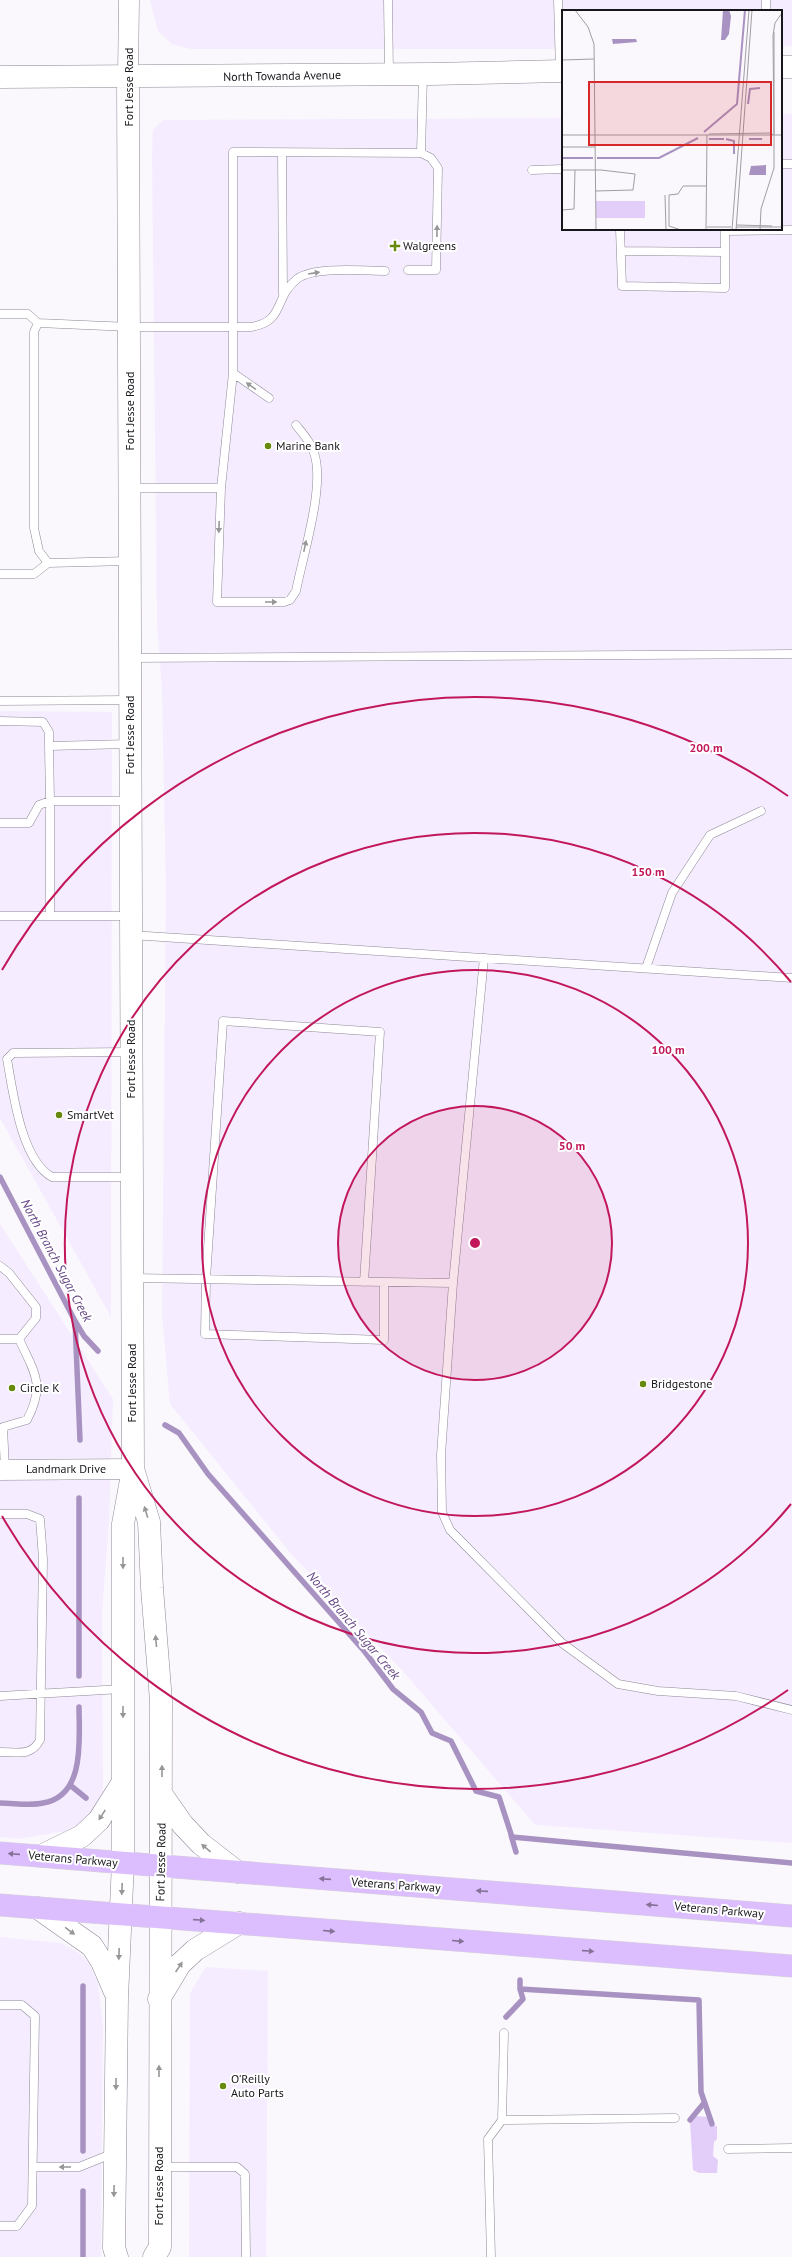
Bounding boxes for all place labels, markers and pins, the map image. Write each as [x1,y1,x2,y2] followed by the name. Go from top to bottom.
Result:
[403,238,456,253] place label: Walgreens
[390,241,400,251] marker: Walgreens
[276,438,340,453] place label: Marine Bank
[263,441,273,451] marker: Marine Bank
[67,1107,114,1122] place label: SmartVet
[54,1110,64,1120] marker: SmartVet
[468,1236,482,1250] centre of rings
[651,1376,712,1391] place label: Bridgestone
[638,1379,648,1389] marker: Bridgestone
[20,1380,60,1395] place label: Circle K
[7,1383,17,1393] marker: Circle K
[231,2071,284,2100] place label: O'Reilly Auto Parts
[218,2081,228,2091] marker: O'Reilly Auto Parts

